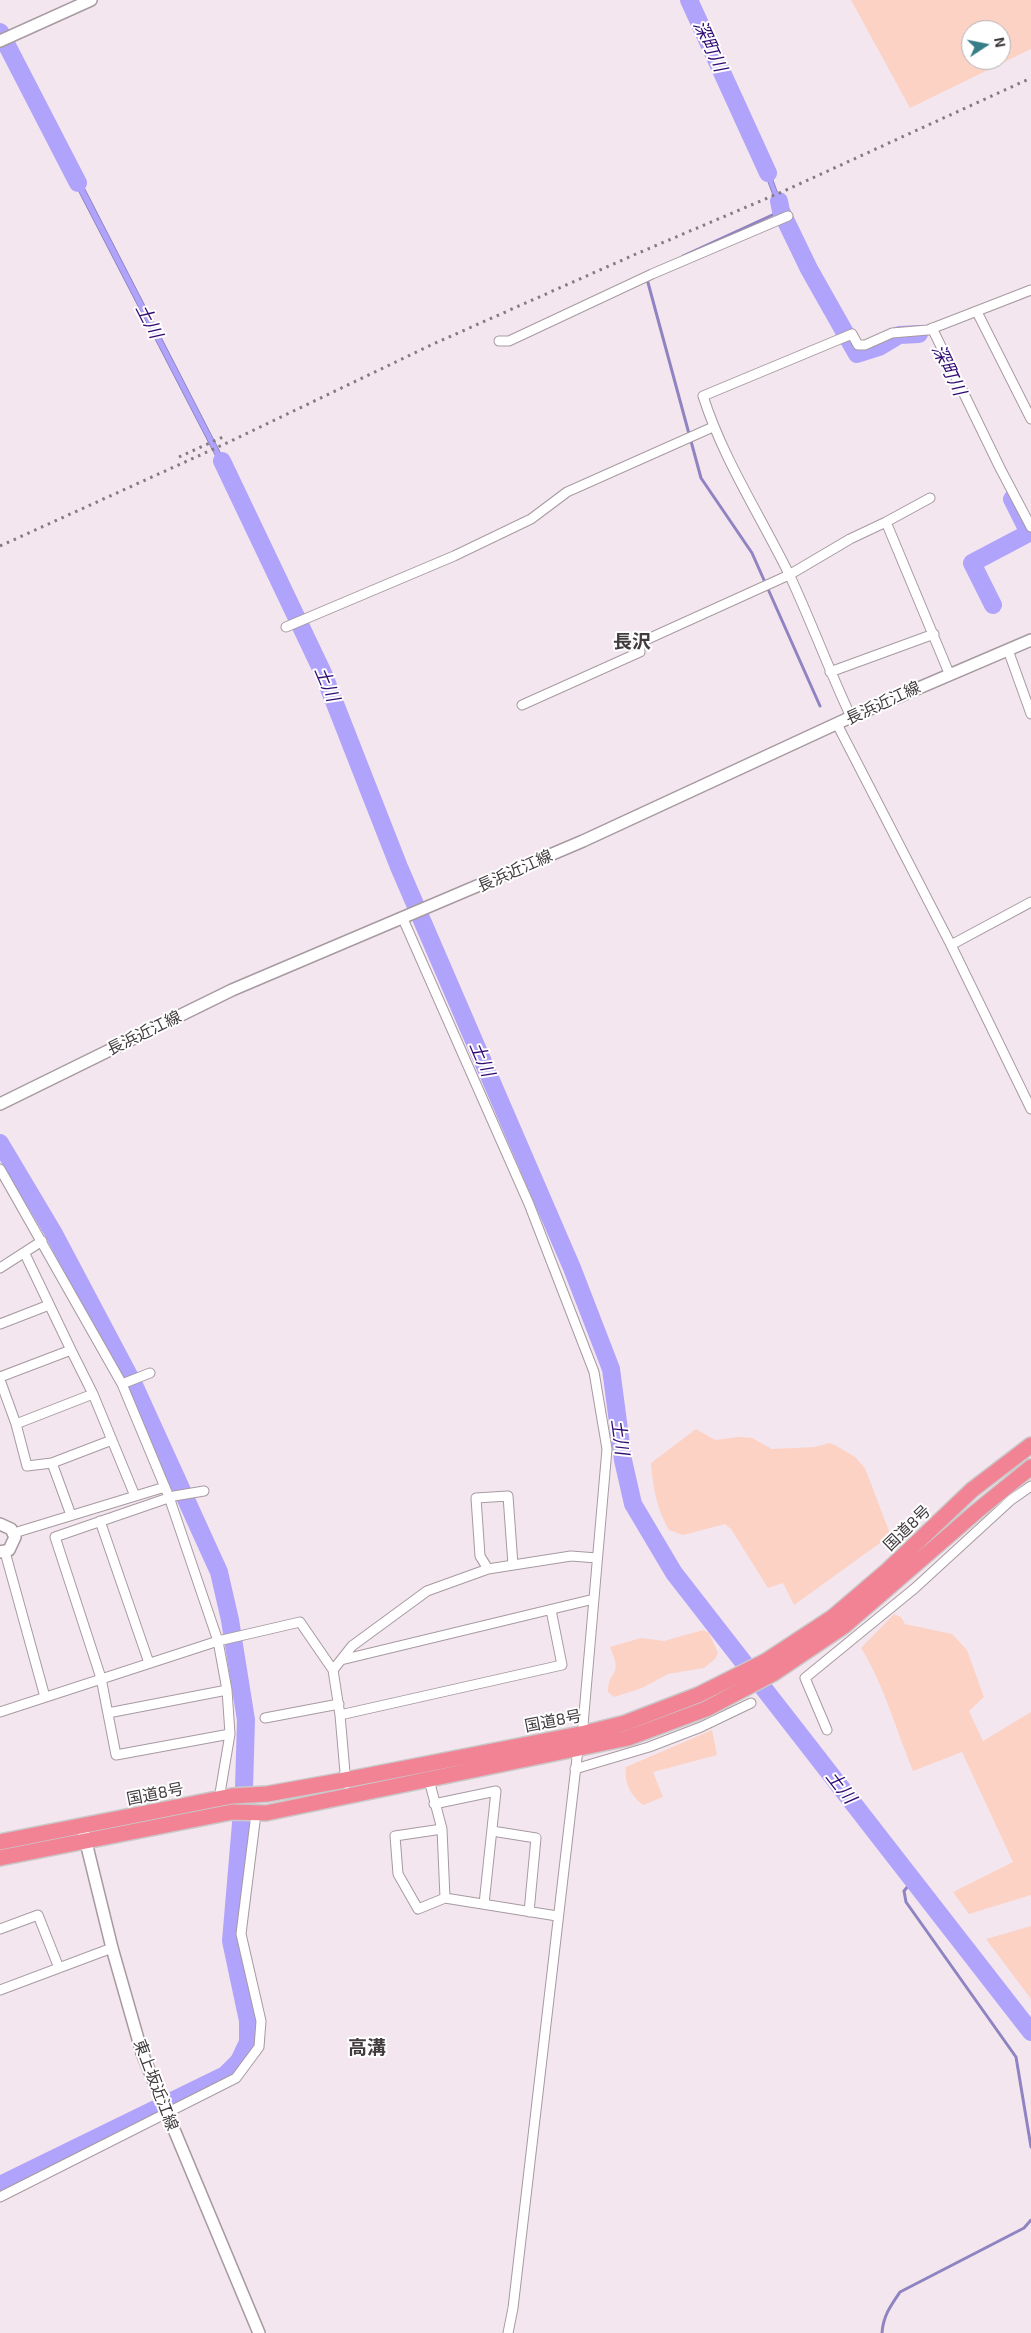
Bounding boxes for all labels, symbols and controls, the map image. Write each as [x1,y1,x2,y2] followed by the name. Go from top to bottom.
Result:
[689,17,731,75] water label: 深町川
[961,20,1011,70] north arrow
[991,36,1010,49] text: N
[131,300,167,342] water label: 土川
[927,341,971,399] water label: 深町川
[613,631,651,653] district label: 長沢
[310,663,344,705] water label: 土川
[843,677,923,729] street label: 長浜近江線
[475,846,555,896] street label: 長浜近江線
[104,1007,184,1059] street label: 長浜近江線
[465,1038,499,1080] water label: 土川
[607,1418,633,1456] water label: 土川
[880,1501,934,1555] street label: 国道8号
[523,1706,583,1736] street label: 国道8号
[821,1766,861,1808] water label: 土川
[125,1779,185,1809] street label: 国道8号
[130,2037,182,2133] street label: 東上坂近江線
[348,2037,386,2059] district label: 高溝

